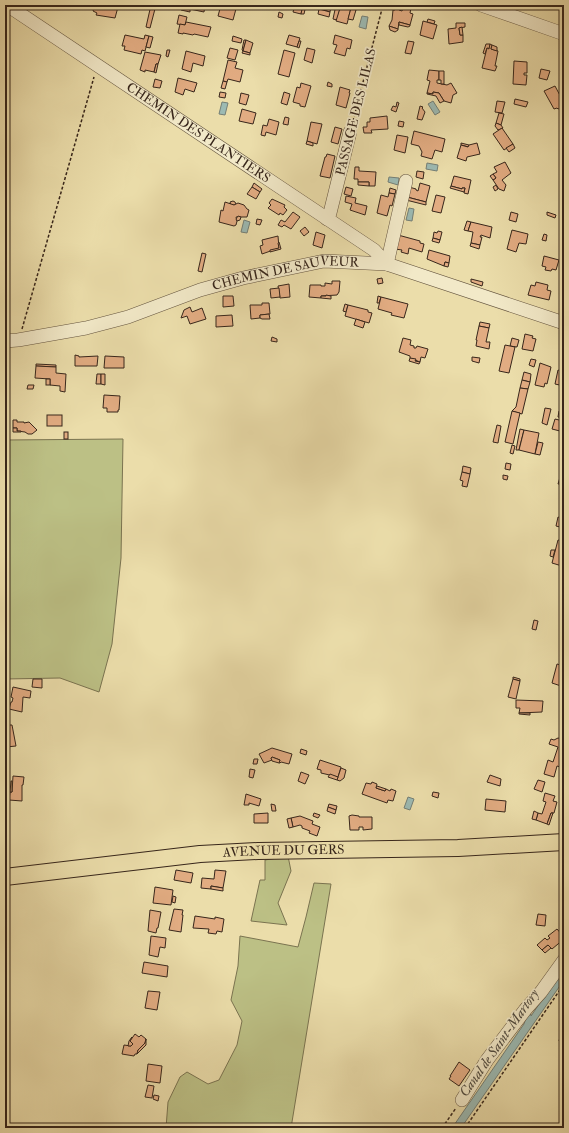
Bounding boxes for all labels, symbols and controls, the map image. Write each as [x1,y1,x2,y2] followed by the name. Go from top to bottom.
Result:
[332,47,380,177] street label: PASSAGE DES LILAS
[123,79,273,186] street label: CHEMIN DES PLANTIERS
[210,253,360,294] street label: CHEMIN DE SAUVEUR
[221,842,345,861] street label: AVENUE DU GERS
[456,986,543,1100] water label: Canal de Saint-Martory

